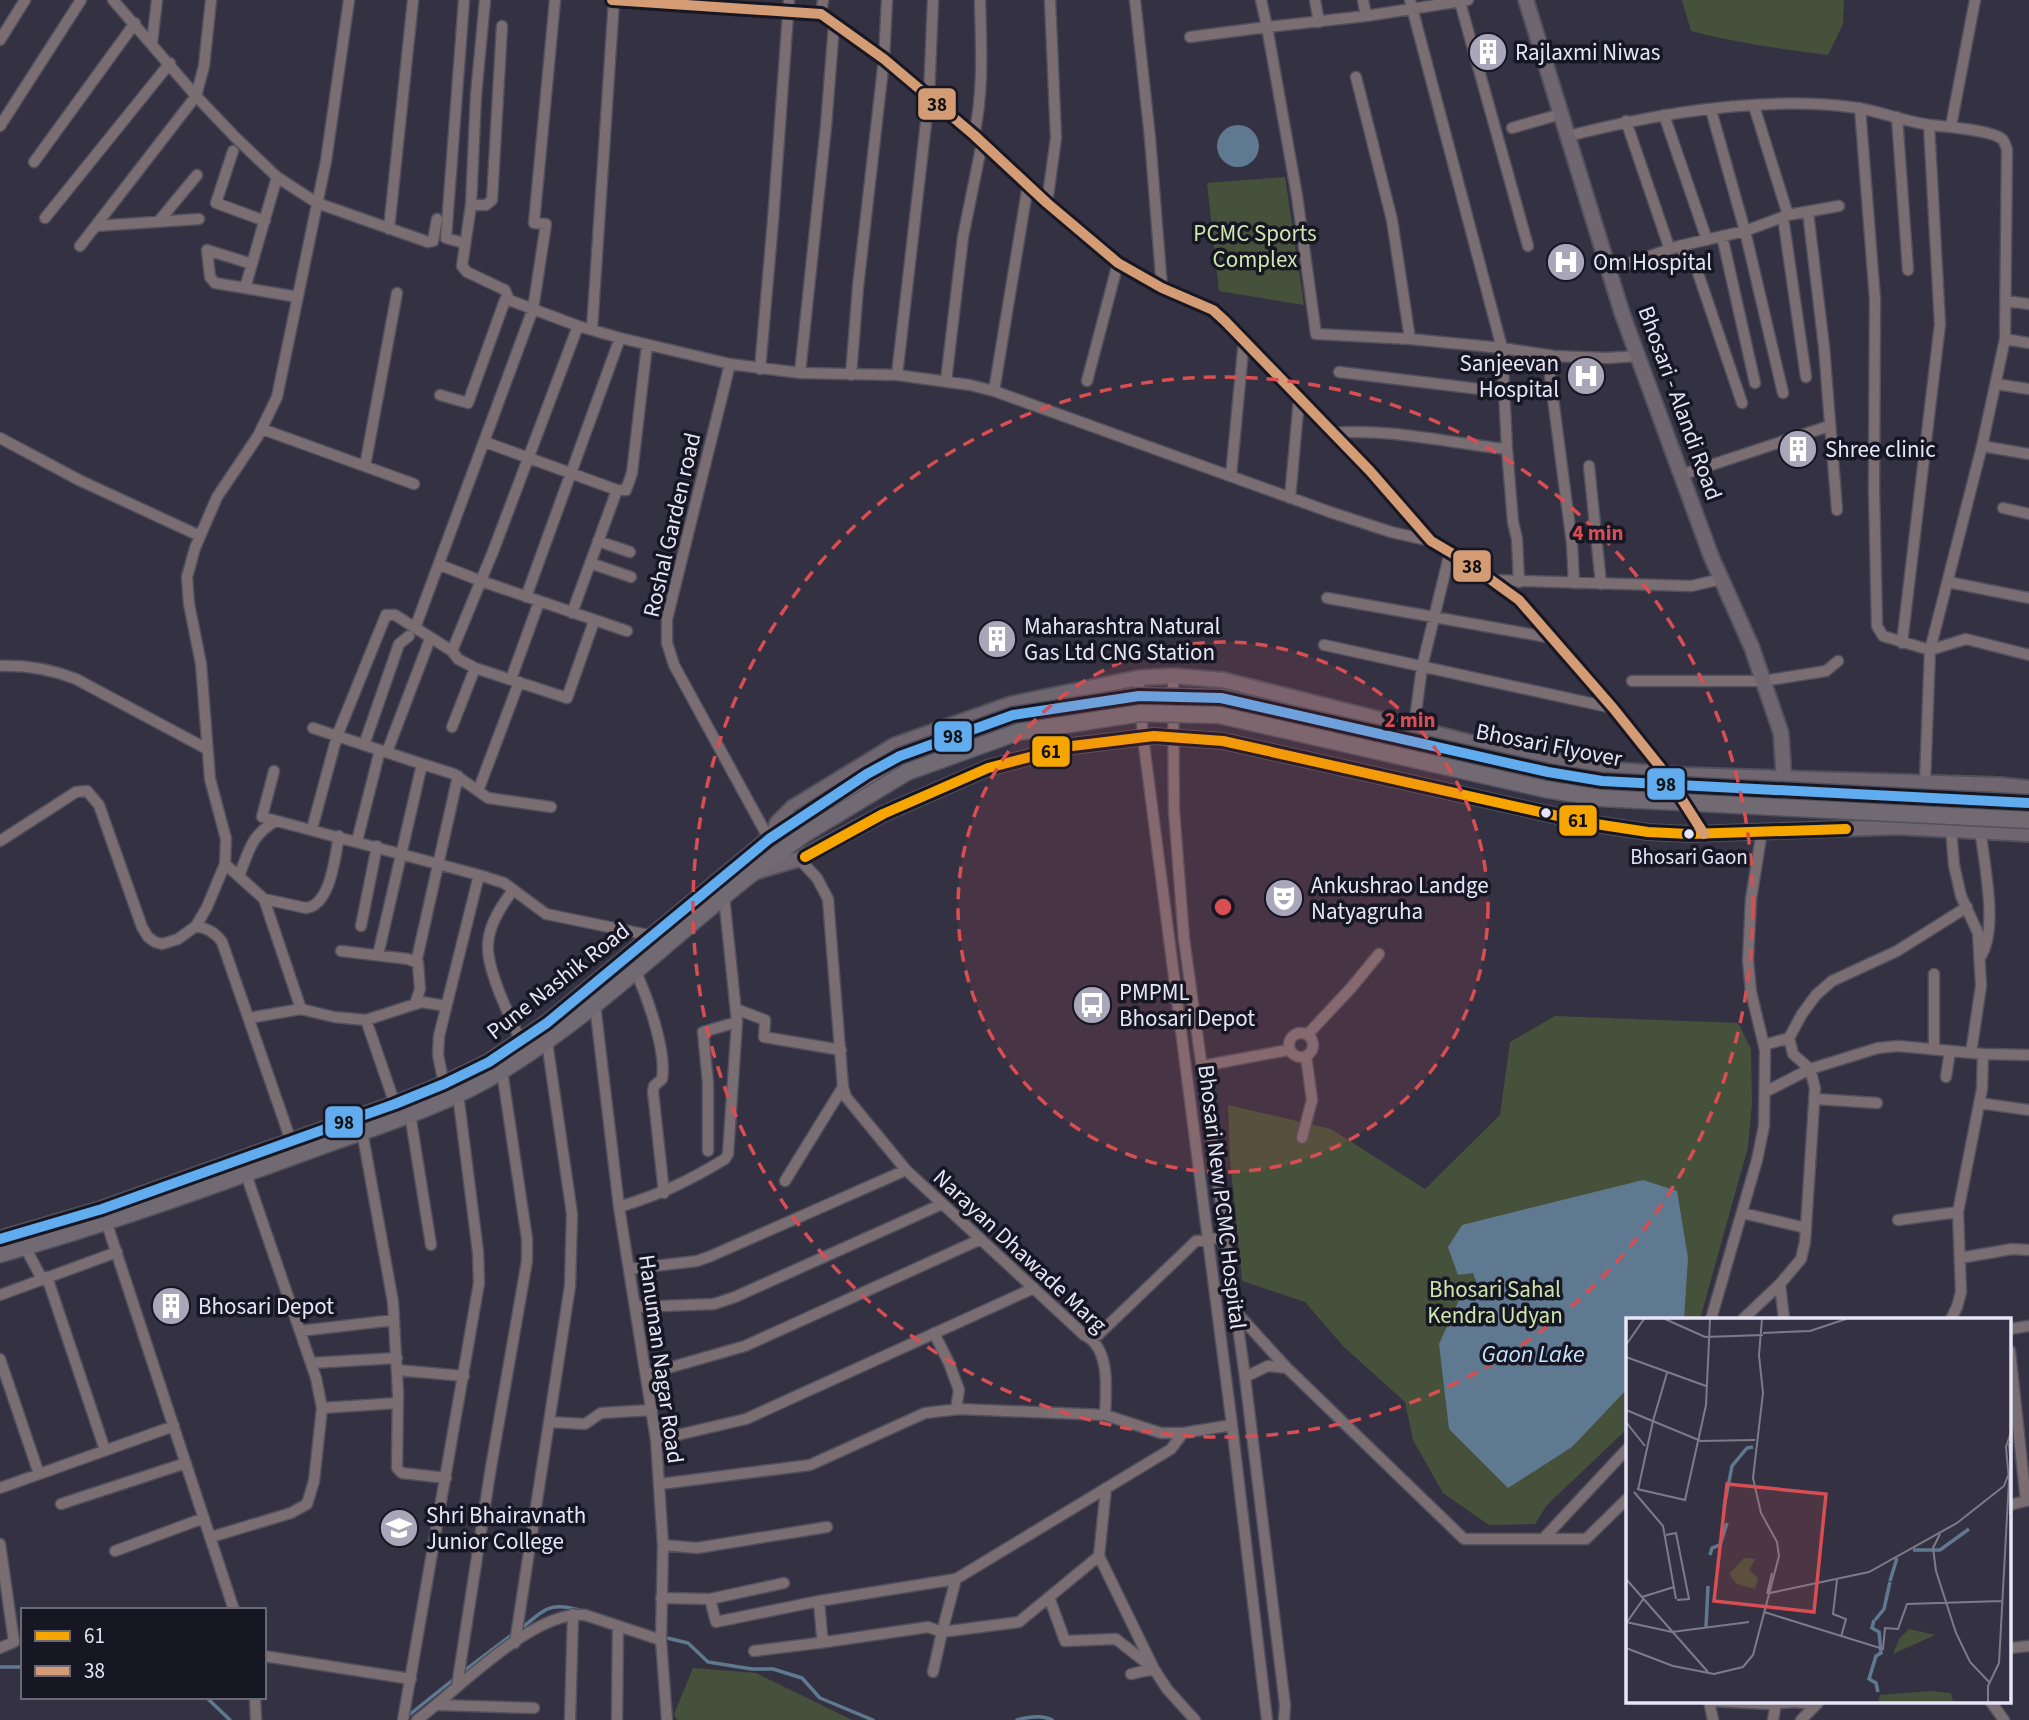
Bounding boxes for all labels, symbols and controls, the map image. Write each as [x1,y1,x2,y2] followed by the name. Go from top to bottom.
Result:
[1467,31,1509,73] building icon: Rajlaxmi Niwas
[1515,36,1660,69] place label: Rajlaxmi Niwas
[917,87,957,121] line badge: 38
[927,92,947,119] text: 38
[1193,217,1317,276] park label: PCMC Sports Complex
[1545,241,1587,283] hospital icon: Om Hospital
[1593,246,1712,279] place label: Om Hospital
[1630,301,1730,505] street label: Bhosari - Alandi Road
[1459,347,1559,406] place label: Sanjeevan Hospital
[1565,355,1607,397] hospital icon: Sanjeevan Hospital
[1777,428,1819,470] building icon: Shree clinic
[635,429,709,621] street label: Roshal Garden road
[1825,433,1936,466] place label: Shree clinic
[1572,518,1624,548] text: 4 min
[1452,549,1492,583] line badge: 38
[1462,554,1482,581] text: 38
[1024,610,1220,669] place label: Maharashtra Natural Gas Ltd CNG Station
[976,618,1018,660] building icon: Maharashtra Natural Gas Ltd CNG Station
[1384,705,1436,735] text: 2 min
[1473,715,1626,776] street label: Bhosari Flyover
[933,720,973,753] line badge: 98
[943,724,963,751] text: 98
[1031,735,1071,768] line badge: 61
[1041,739,1061,766] text: 61
[1646,767,1686,801] line badge: 98
[1656,772,1676,799] text: 98
[1558,804,1598,837] line badge: 61
[1539,806,1553,820] unlabelled marker
[1568,808,1588,835] text: 61
[1682,827,1696,841] marker: Bhosari Gaon
[1630,842,1748,872] place label: Bhosari Gaon
[1311,869,1489,928] place label: Ankushrao Landge Natyagruha
[1263,877,1305,919] theatre icon: Ankushrao Landge Natyagruha
[1211,895,1235,919] centre of rings
[479,915,637,1047] street label: Pune Nashik Road
[1119,976,1255,1035] place label: PMPML Bhosari Depot
[1071,984,1113,1026] bus stop icon: PMPML Bhosari Depot
[1189,1063,1255,1331] street label: Bhosari New PCMC Hospital
[324,1105,364,1139] line badge: 98
[334,1110,354,1137] text: 98
[926,1161,1115,1341] street label: Narayan Dhawade Marg
[630,1252,692,1466] street label: Hanuman Nagar Road
[1427,1273,1563,1332] park label: Bhosari Sahal Kendra Udyan
[150,1285,192,1327] building icon: Bhosari Depot
[198,1290,334,1323] place label: Bhosari Depot
[1626,1318,2011,1702] inset map
[1482,1337,1584,1372] water label: Gaon Lake
[426,1499,586,1558] place label: Shri Bhairavnath Junior College
[378,1507,420,1549] school or university icon: Shri Bhairavnath Junior College
[21,1608,266,1699] legend
[84,1621,105,1651] text: 61
[84,1656,105,1686] text: 38

